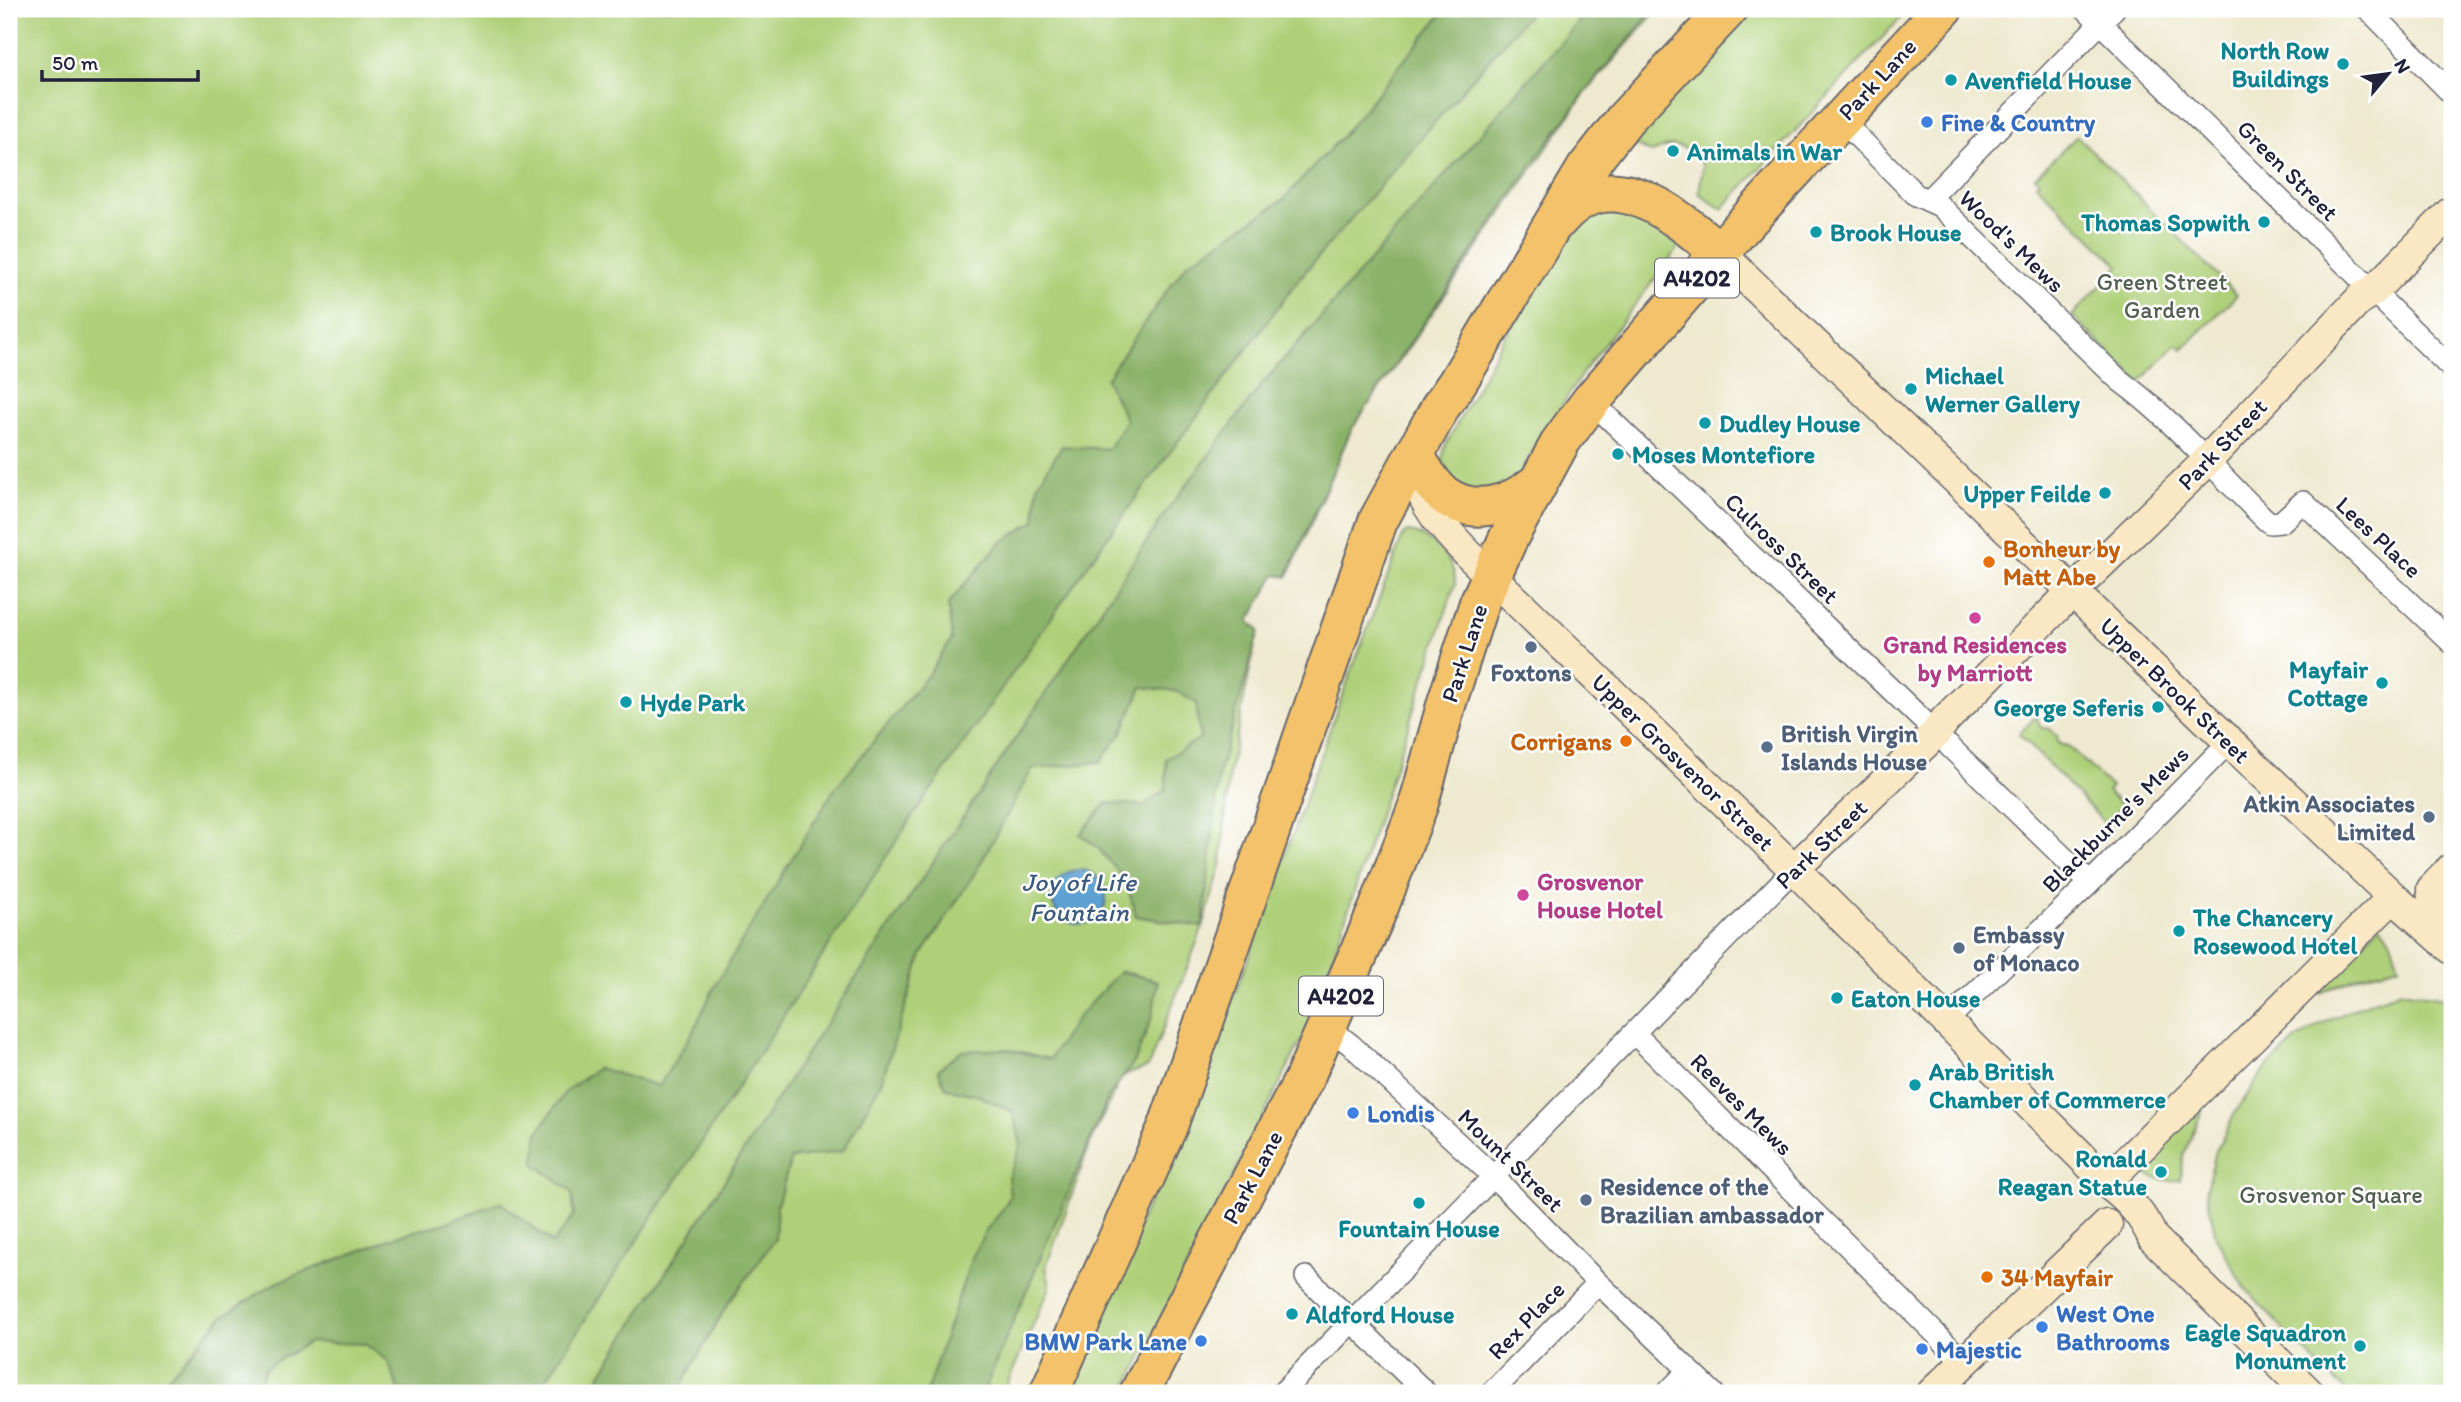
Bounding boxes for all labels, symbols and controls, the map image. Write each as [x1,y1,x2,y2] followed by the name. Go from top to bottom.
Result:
[1832,32,1922,126] street label: Park Lane
[2220,36,2330,94] place label: North Row Buildings
[42,38,198,82] scale bar
[2352,38,2422,108] north arrow
[52,50,99,75] text: 50 m
[2389,55,2416,77] text: N
[2335,56,2351,72] marker: North Row Buildings
[1964,66,2132,95] place label: Avenfield House
[1943,72,1959,88] marker: Avenfield House
[1941,108,2096,138] place label: Fine & Country
[2231,113,2345,227] street label: Green Street
[1919,114,1935,130] marker: Fine & Country
[1686,137,1843,166] place label: Animals in War
[1665,143,1681,159] marker: Animals in War
[1953,184,2071,298] street label: Wood's Mews
[2080,208,2251,238] place label: Thomas Sopwith
[2256,214,2272,230] marker: Thomas Sopwith
[1830,218,1961,247] place label: Brook House
[1808,224,1824,240] marker: Brook House
[1655,258,1739,298] road number: A4202
[2096,267,2228,324] park label: Green Street Garden
[1925,361,2080,419] place label: Michael Werner Gallery
[1903,381,1919,397] marker: Michael Werner Gallery
[2171,392,2273,496] street label: Park Street
[1719,409,1861,439] place label: Dudley House
[1697,415,1713,431] marker: Dudley House
[1632,440,1815,469] place label: Moses Montefiore
[1610,446,1626,462] marker: Moses Montefiore
[1963,479,2091,509] place label: Upper Feilde
[2097,485,2113,501] marker: Upper Feilde
[1719,486,1845,610] street label: Culross Street
[2330,490,2428,584] street label: Lees Place
[2003,534,2121,591] place label: Bonheur by Matt Abe
[1981,554,1997,570] marker: Bonheur by Matt Abe
[1434,600,1494,706] street label: Park Lane
[1967,610,1983,626] marker: Grand Residences by Marriott
[2094,611,2256,769] street label: Upper Brook Street
[1883,630,2067,688] place label: Grand Residences by Marriott
[1523,639,1539,655] marker: Foxtons
[2288,655,2368,713] place label: Mayfair Cottage
[1490,658,1572,687] place label: Foxtons
[1586,667,1780,857] street label: Upper Grosvenor Street
[2374,675,2390,691] marker: Mayfair Cottage
[640,688,746,718] place label: Hyde Park
[1993,693,2144,723] place label: George Seferis
[618,694,634,710] marker: Hyde Park
[2150,699,2166,715] marker: George Seferis
[1781,719,1927,776] place label: British Virgin Islands House
[1511,727,1612,757] place label: Corrigans
[1618,733,1634,749] marker: Corrigans
[1759,739,1775,755] marker: British Virgin Islands House
[2035,739,2195,899] street label: Blackburne's Mews
[2242,789,2416,846] place label: Atkin Associates Limited
[1769,793,1873,895] street label: Park Street
[2421,809,2437,825] marker: Atkin Associates Limited
[1022,866,1138,928] water label: Joy of Life Fountain
[1537,867,1663,924] place label: Grosvenor House Hotel
[1515,887,1531,903] marker: Grosvenor House Hotel
[2192,903,2357,960] place label: The Chancery Rosewood Hotel
[1973,920,2080,977] place label: Embassy of Monaco
[2171,923,2187,939] marker: The Chancery Rosewood Hotel
[1951,940,1967,956] marker: Embassy of Monaco
[1299,976,1383,1015] road number: A4202
[1851,984,1980,1013] place label: Eaton House
[1829,990,1845,1006] marker: Eaton House
[1685,1047,1799,1161] street label: Reeves Mews
[1928,1057,2166,1114] place label: Arab British Chamber of Commerce
[1907,1077,1923,1093] marker: Arab British Chamber of Commerce
[1367,1099,1435,1128] place label: Londis
[1452,1102,1570,1218] street label: Mount Street
[1345,1105,1361,1121] marker: Londis
[1215,1125,1289,1229] street label: Park Lane
[1998,1144,2148,1202] place label: Ronald Reagan Statue
[2153,1164,2169,1180] marker: Ronald Reagan Statue
[1600,1172,1824,1229] place label: Residence of the Brazilian ambassador
[2239,1180,2423,1209] park label: Grosvenor Square
[1578,1192,1594,1208] marker: Residence of the Brazilian ambassador
[1411,1195,1427,1211] marker: Fountain House
[1338,1214,1500,1243] place label: Fountain House
[2001,1263,2113,1293] place label: 34 Mayfair
[1979,1269,1995,1285] marker: 34 Mayfair
[1481,1275,1571,1365] street label: Rex Place
[2056,1299,2170,1356] place label: West One Bathrooms
[1305,1300,1455,1329] place label: Aldford House
[1284,1306,1300,1322] marker: Aldford House
[2185,1318,2346,1375] place label: Eagle Squadron Monument
[2034,1319,2050,1335] marker: West One Bathrooms
[1024,1327,1187,1356] place label: BMW Park Lane
[1193,1333,1209,1349] marker: BMW Park Lane
[1936,1335,2022,1365] place label: Majestic
[2352,1338,2368,1354] marker: Eagle Squadron Monument
[1914,1341,1930,1357] marker: Majestic

